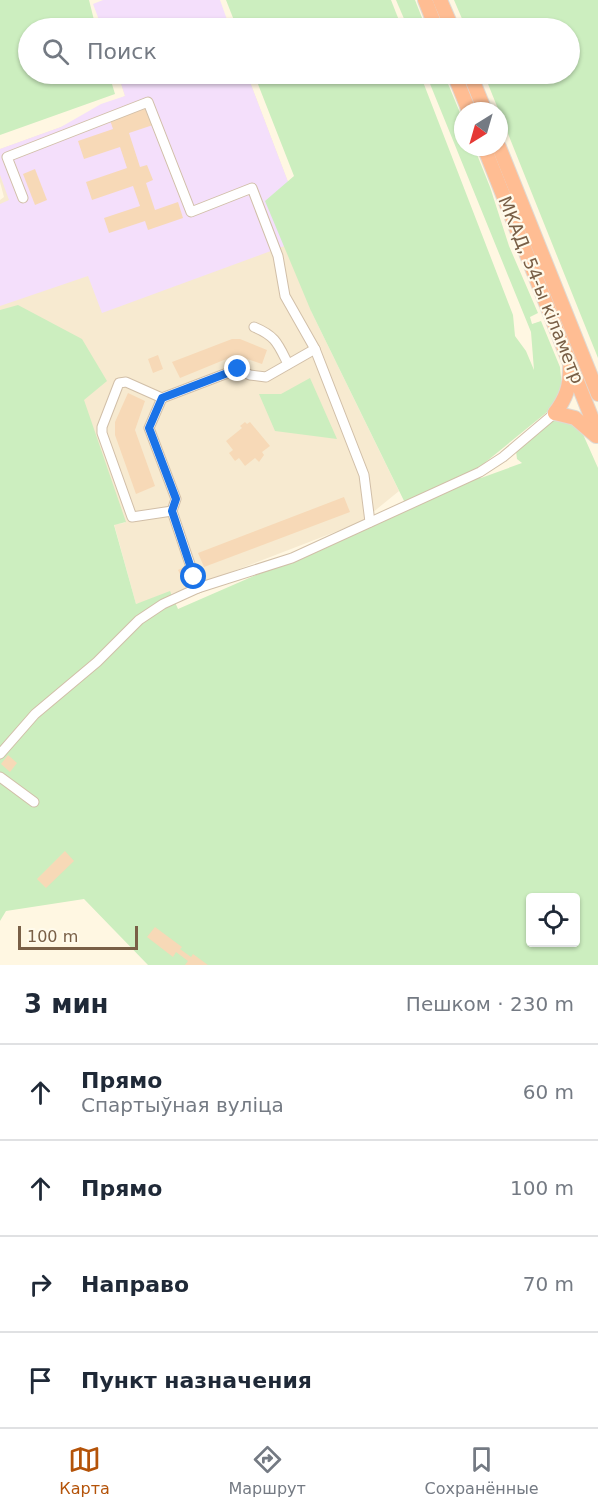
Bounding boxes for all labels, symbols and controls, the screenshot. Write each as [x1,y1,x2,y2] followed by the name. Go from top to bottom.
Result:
[18,18,580,84] search box
[39,35,72,68] icon: search
[87,39,157,64] text: Поиск
[454,102,508,156] north arrow
[494,193,589,387] street label: МКАД, 54-ы кіламетр
[224,355,250,381] route end
[180,563,206,589] route start
[526,893,580,947] map controls
[526,893,580,947] button: locate
[18,923,138,950] scale bar
[27,927,78,946] text: 100 m
[24,989,109,1019] text: 3 мин
[406,992,574,1016] text: Пешком · 230 m
[81,1068,162,1093] text: Прямо
[24,1076,57,1109] icon: ahead
[523,1080,574,1104] text: 60 m
[81,1093,284,1117] text: Спартыўная вуліца
[24,1172,57,1205] icon: ahead
[81,1176,162,1201] text: Прямо
[510,1176,574,1200] text: 100 m
[24,1268,57,1301] icon: right
[81,1272,189,1297] text: Направо
[523,1272,574,1296] text: 70 m
[24,1364,57,1397] icon: arrive
[81,1368,312,1393] text: Пункт назначения
[59,1443,110,1498] tab: Карта
[228,1443,306,1498] tab: Маршрут
[425,1443,539,1498] tab: Сохранённые

